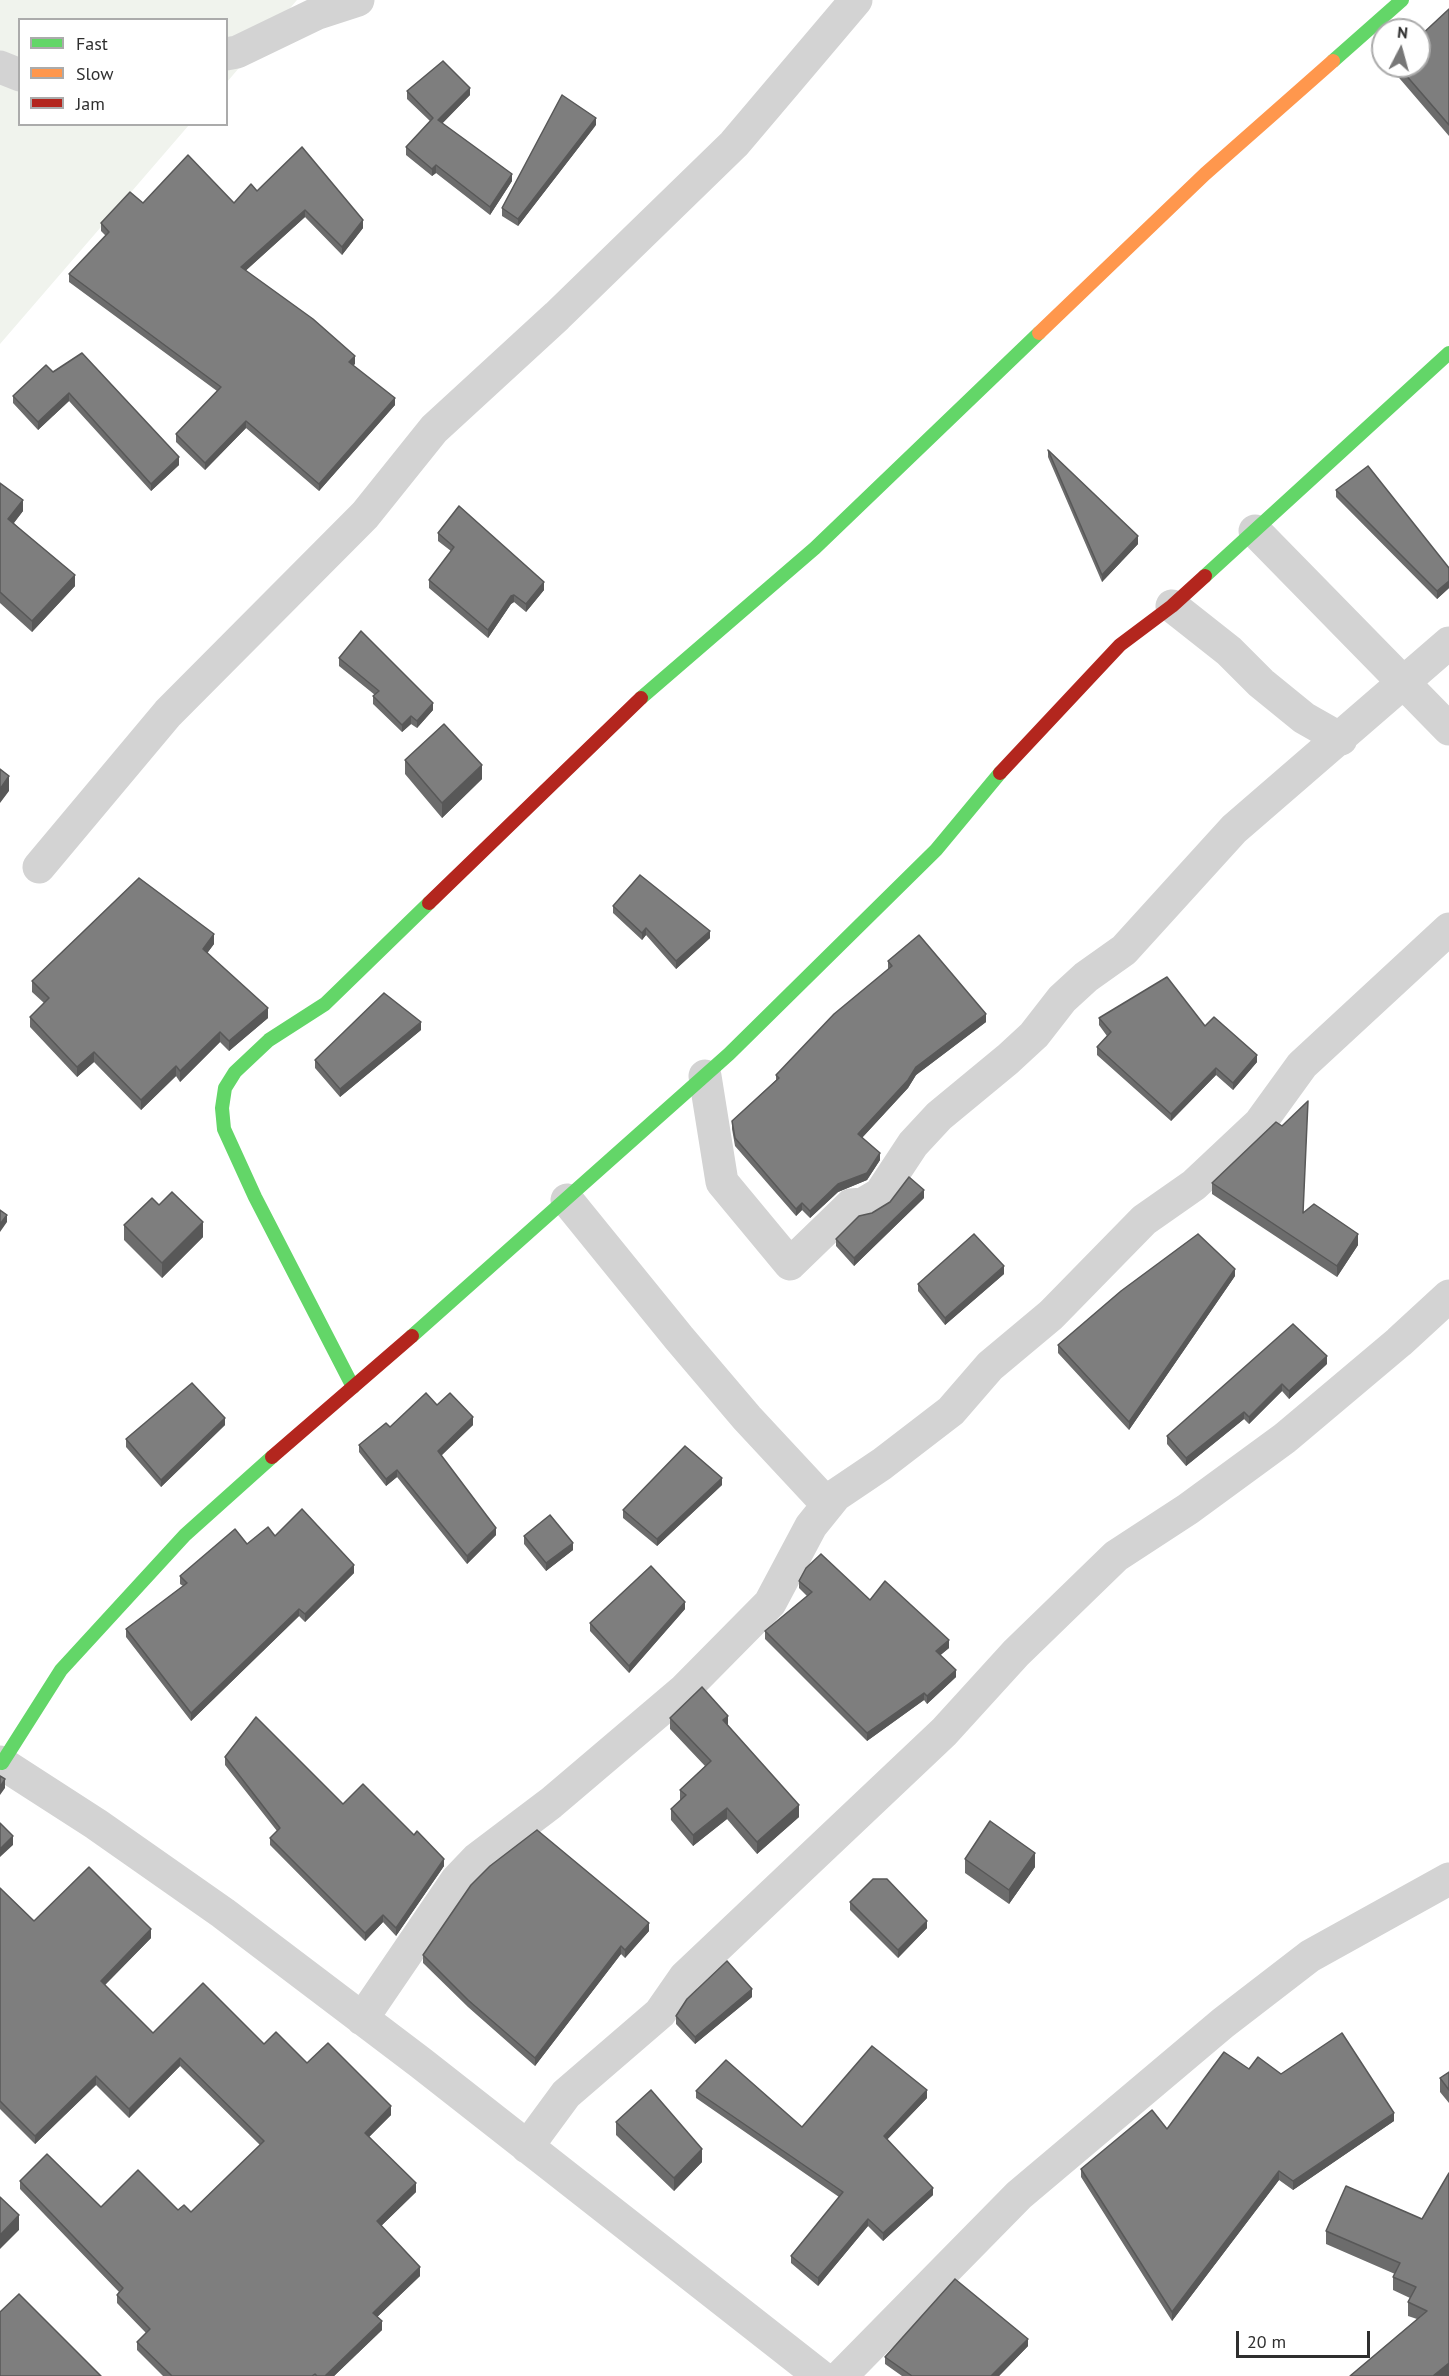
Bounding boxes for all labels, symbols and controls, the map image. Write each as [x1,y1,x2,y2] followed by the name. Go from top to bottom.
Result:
[18,18,228,126] legend
[1371,18,1431,78] north arrow
[1396,22,1409,43] text: N
[76,32,108,55] text: Fast
[76,62,114,85] text: Slow
[76,92,105,115] text: Jam
[1239,2319,1372,2357] scale bar
[1247,2330,1286,2353] text: 20 m

